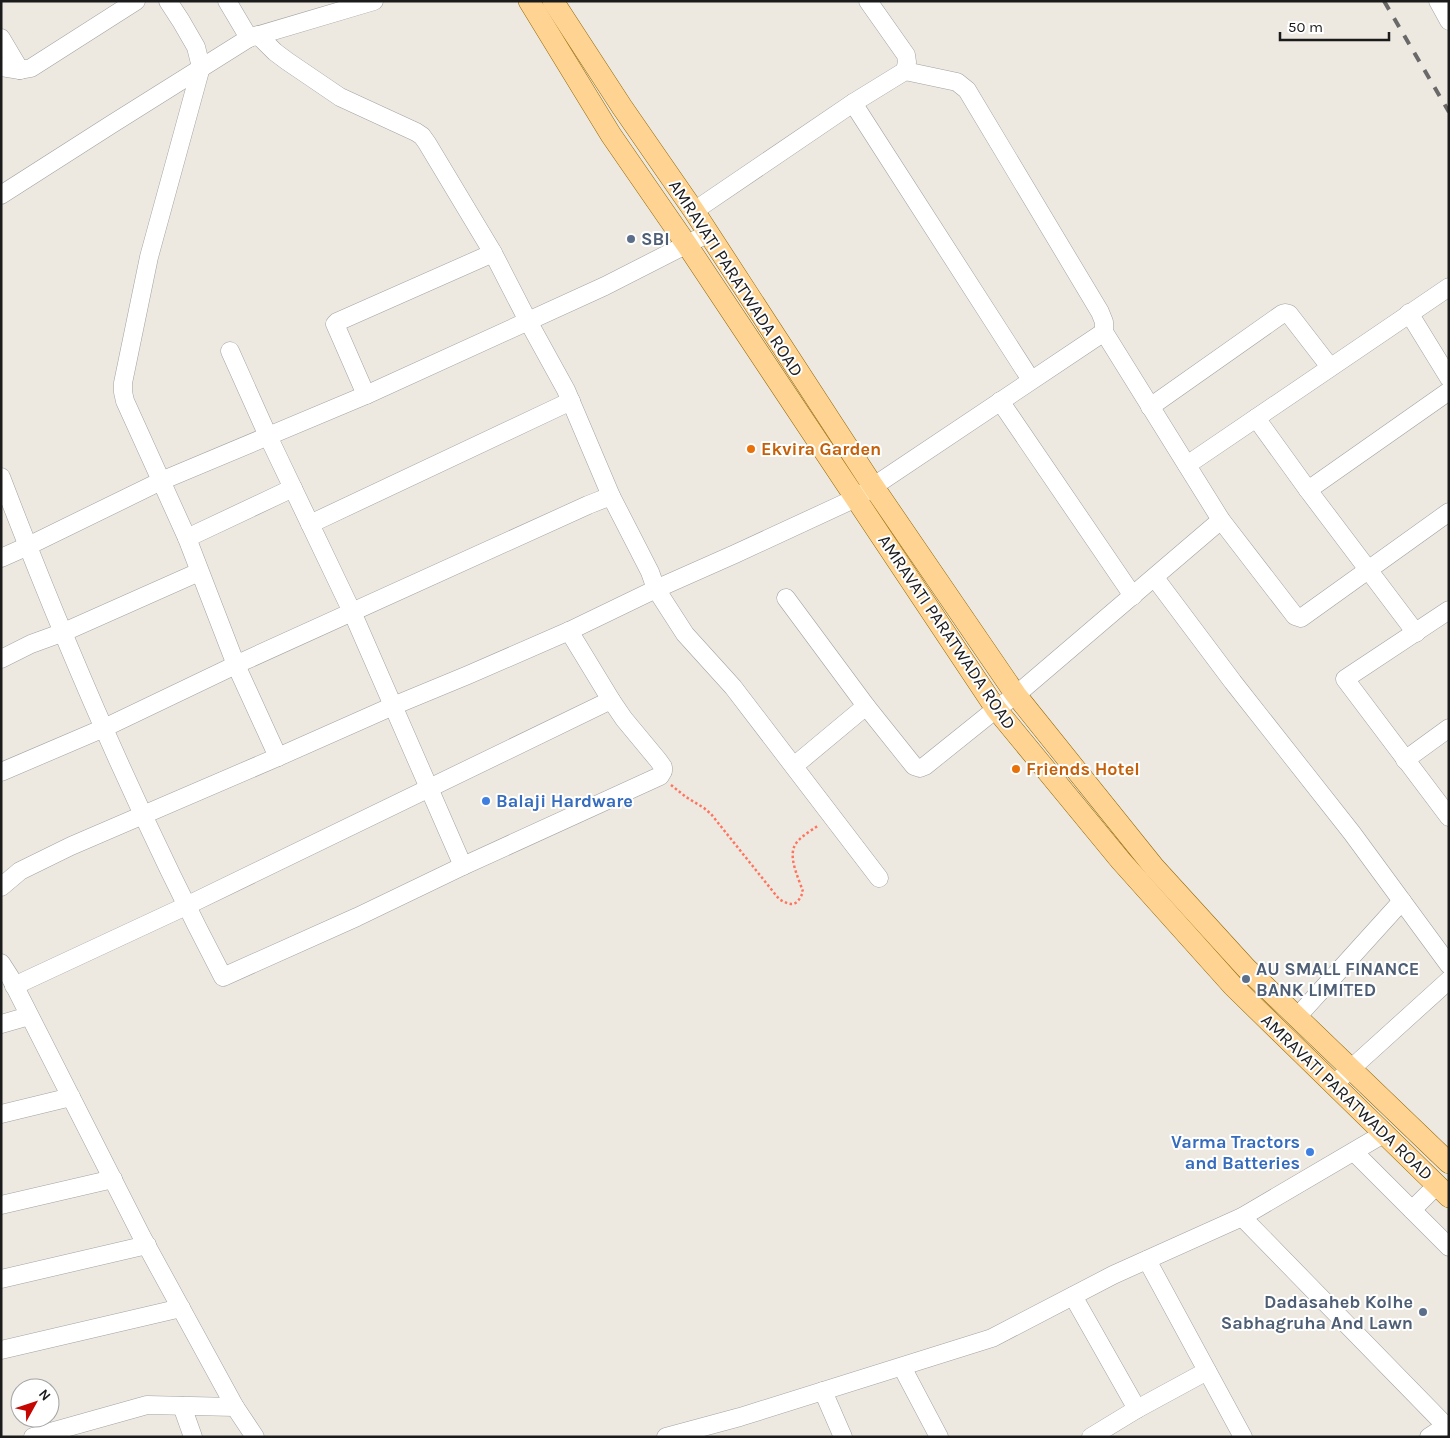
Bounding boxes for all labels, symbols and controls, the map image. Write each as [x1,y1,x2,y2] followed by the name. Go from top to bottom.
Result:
[1280,10,1389,42] scale bar
[1288,18,1323,36] text: 50 m
[664,175,808,381] street label: AMRAVATI PARATWADA ROAD
[641,228,670,250] place label: SBI
[625,233,637,245] marker: SBI
[761,438,881,460] place label: Ekvira Garden
[745,443,757,455] marker: Ekvira Garden
[873,530,1021,734] street label: AMRAVATI PARATWADA ROAD
[1026,758,1140,780] place label: Friends Hotel
[1010,763,1022,775] marker: Friends Hotel
[496,790,633,812] place label: Balaji Hardware
[480,795,492,807] marker: Balaji Hardware
[1256,958,1419,1001] place label: AU SMALL FINANCE BANK LIMITED
[1240,973,1252,985] marker: AU SMALL FINANCE BANK LIMITED
[1256,1009,1438,1185] street label: AMRAVATI PARATWADA ROAD
[1171,1131,1300,1174] place label: Varma Tractors and Batteries
[1304,1146,1316,1158] marker: Varma Tractors and Batteries
[1221,1291,1413,1334] place label: Dadasaheb Kolhe Sabhagruha And Lawn
[1417,1306,1429,1318] marker: Dadasaheb Kolhe Sabhagruha And Lawn
[10,1378,60,1428] north arrow
[35,1386,54,1404] text: N

